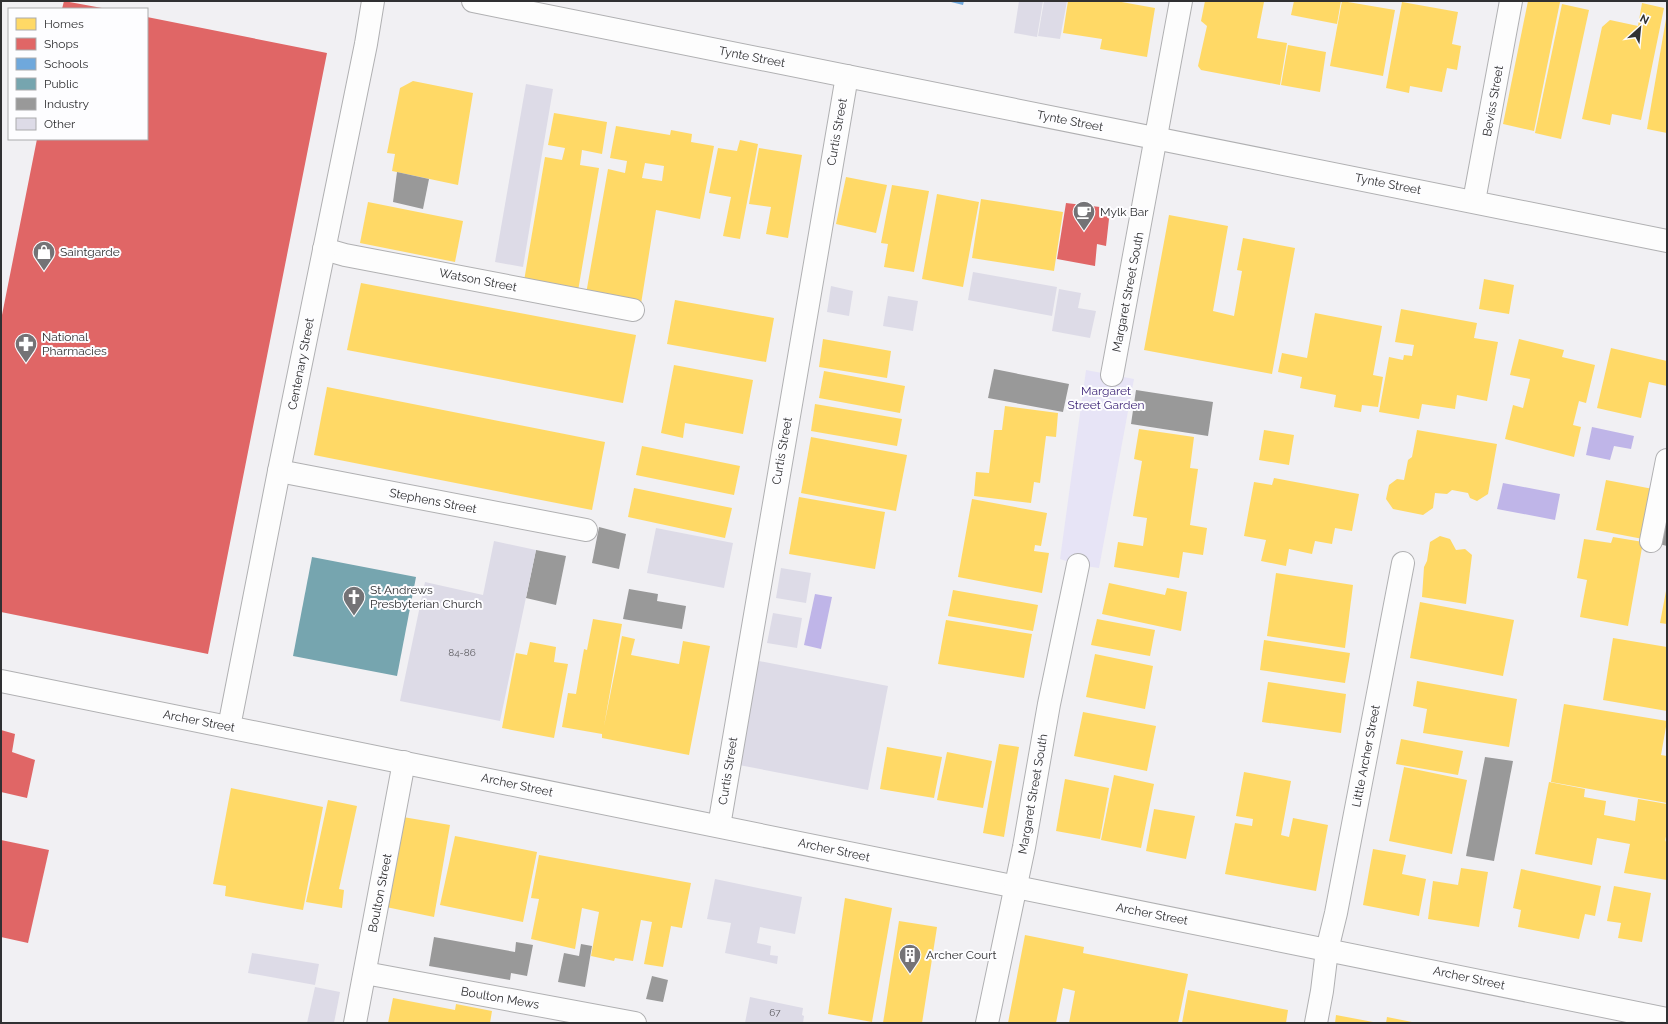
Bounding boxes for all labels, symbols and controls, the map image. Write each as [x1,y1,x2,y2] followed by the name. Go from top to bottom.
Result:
[8,8,148,140] legend
[1620,8,1660,48] north arrow
[1638,12,1651,27] text: N
[44,17,84,31] text: Homes
[44,37,79,51] text: Shops
[718,44,786,70] street label: Tynte Street
[44,57,88,71] text: Schools
[1480,64,1506,138] street label: Beviss Street
[44,77,79,91] text: Public
[44,97,90,111] text: Industry
[824,97,850,167] street label: Curtis Street
[1036,108,1104,134] street label: Tynte Street
[44,117,76,131] text: Other
[1354,171,1422,197] street label: Tynte Street
[1071,199,1097,232] cafe icon: Mylk Bar
[1100,205,1149,219] place label: Mylk Bar
[1109,231,1147,353] street label: Margaret Street South
[31,239,57,272] shop icon: Saintgarde
[60,245,120,259] place label: Saintgarde
[438,266,518,294] street label: Watson Street
[285,317,317,411] street label: Centenary Street
[42,330,107,358] place label: National Pharmacies
[13,331,39,364] pharmacy icon: National Pharmacies
[1067,384,1145,412] park label: Margaret Street Garden
[769,416,795,486] street label: Curtis Street
[388,486,478,516] street label: Stephens Street
[370,583,482,611] place label: St Andrews Presbyterian Church
[341,584,367,617] church icon: St Andrews Presbyterian Church
[448,647,476,658] house number: 84-86
[1349,704,1383,808] street label: Little Archer Street
[162,707,236,735] street label: Archer Street
[1016,733,1050,855] street label: Margaret Street South
[716,736,740,806] street label: Curtis Street
[480,771,554,799] street label: Archer Street
[797,836,871,864] street label: Archer Street
[366,852,394,934] street label: Boulton Street
[1115,900,1189,928] street label: Archer Street
[897,942,923,975] building icon: Archer Court
[926,948,996,962] place label: Archer Court
[1432,964,1506,992] street label: Archer Street
[460,984,540,1012] street label: Boulton Mews
[769,1007,781,1018] house number: 67

